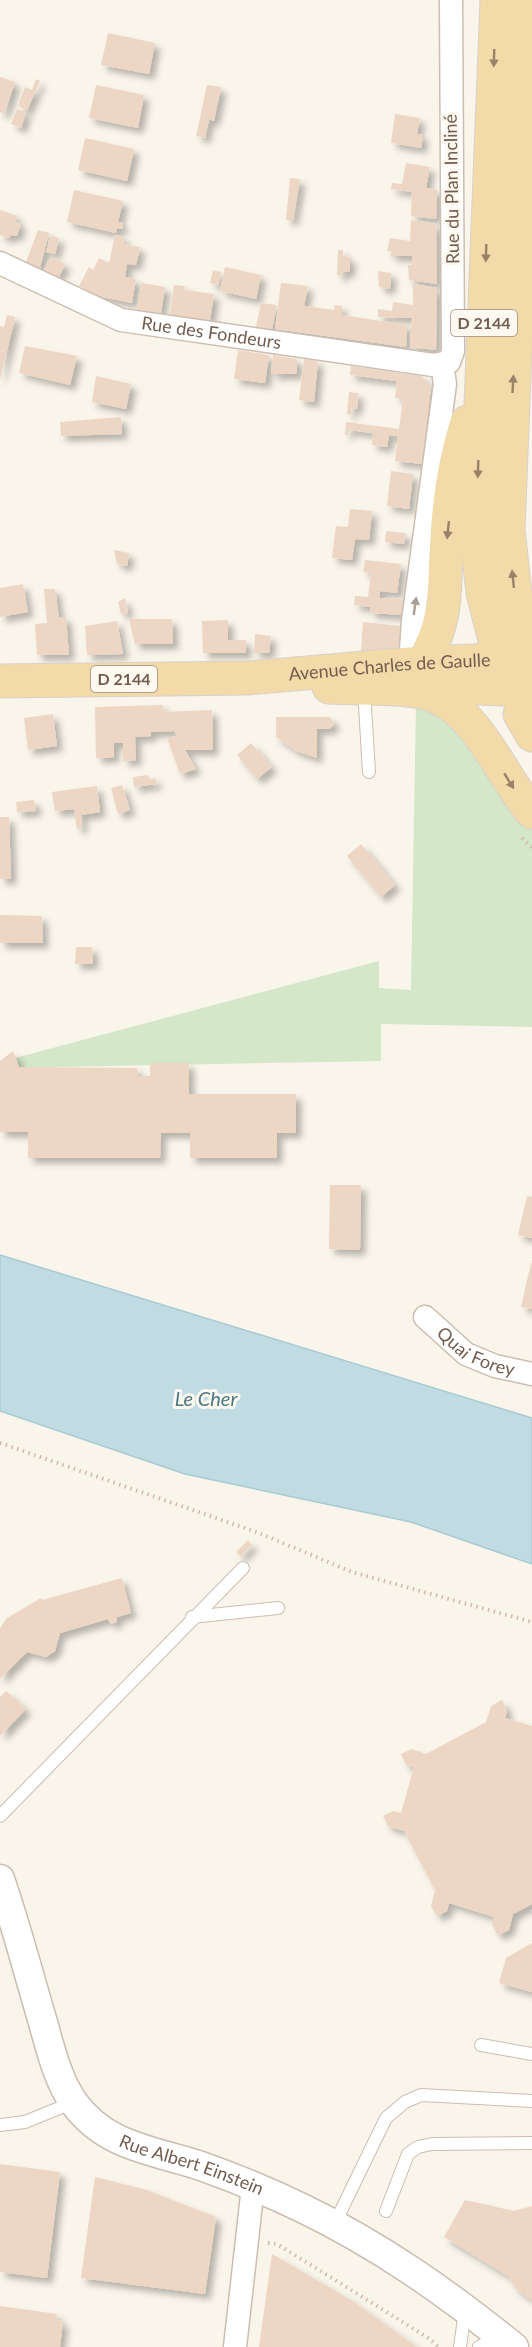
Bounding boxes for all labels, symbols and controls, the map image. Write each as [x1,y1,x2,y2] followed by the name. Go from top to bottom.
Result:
[490,49,499,68] one-way arrow
[439,114,463,264] street label: Rue du Plan Incliné
[482,244,491,263] one-way arrow
[451,310,517,336] road number: D 2144
[140,311,283,353] street label: Rue des Fondeurs
[509,375,518,394] one-way arrow
[473,460,482,479] one-way arrow
[443,521,452,540] one-way arrow
[509,569,518,588] one-way arrow
[410,596,419,615] one-way arrow
[288,648,491,684] street label: Avenue Charles de Gaulle
[91,666,157,692] road number: D 2144
[504,773,515,789] one-way arrow
[433,1321,517,1380] street label: Quai Forey
[175,1386,238,1410] water label: Le Cher
[116,2129,267,2199] street label: Rue Albert Einstein

